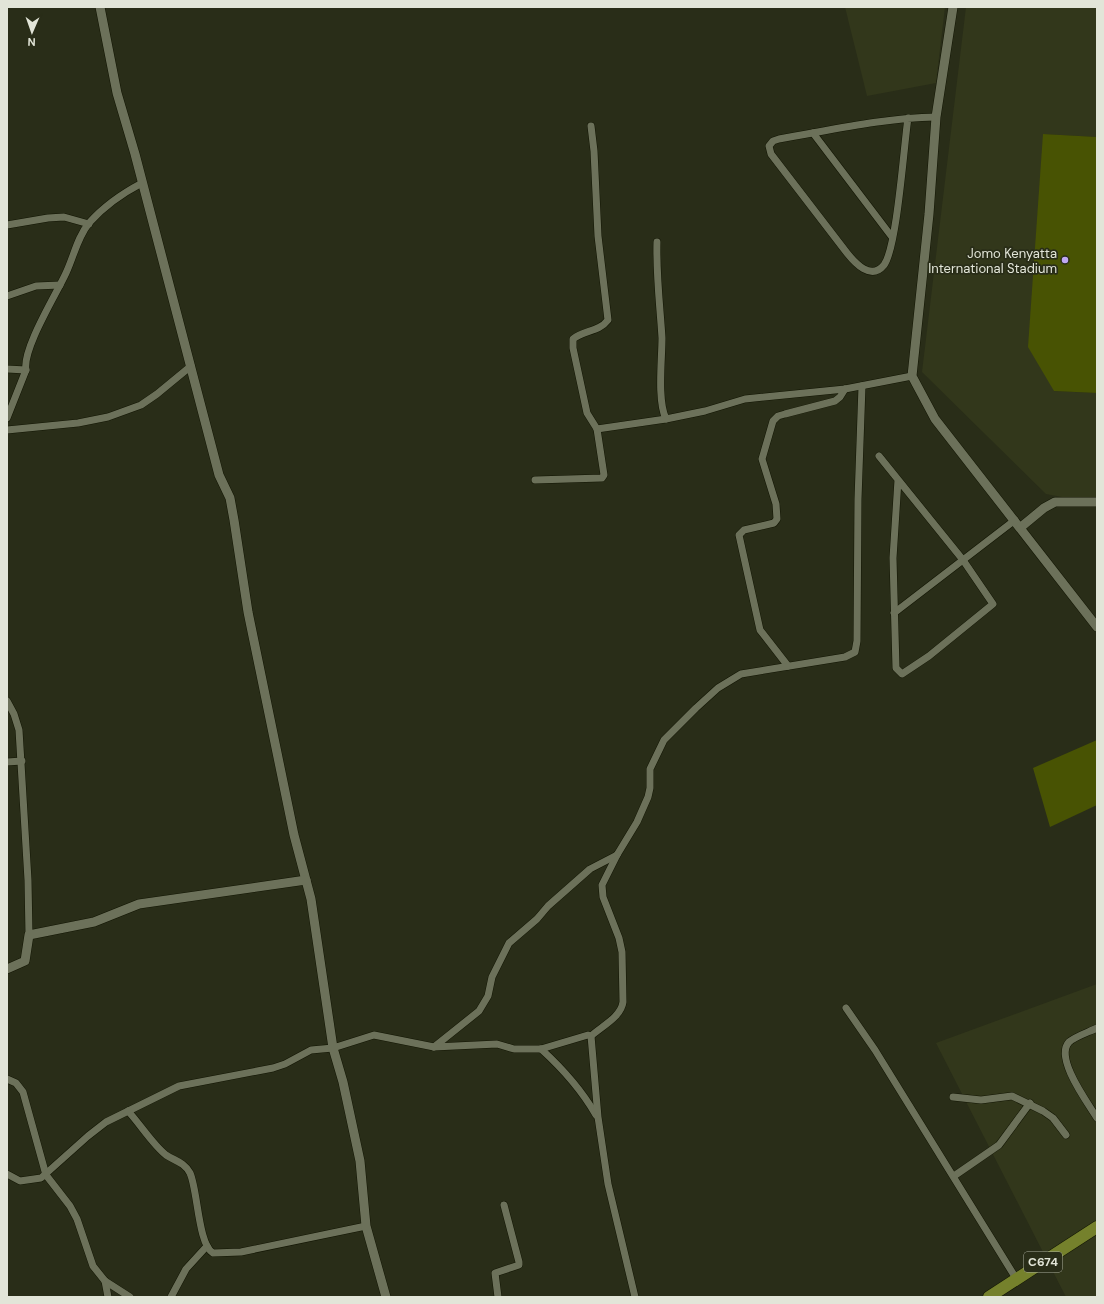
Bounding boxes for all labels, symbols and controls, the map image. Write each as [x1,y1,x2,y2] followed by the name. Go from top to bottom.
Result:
[12,12,52,52] north arrow
[27,35,36,49] text: N
[928,245,1057,277] place label: Jomo Kenyatta International Stadium
[1060,255,1070,265] marker: Jomo Kenyatta International Stadium
[1024,1252,1062,1272] road number: C674

